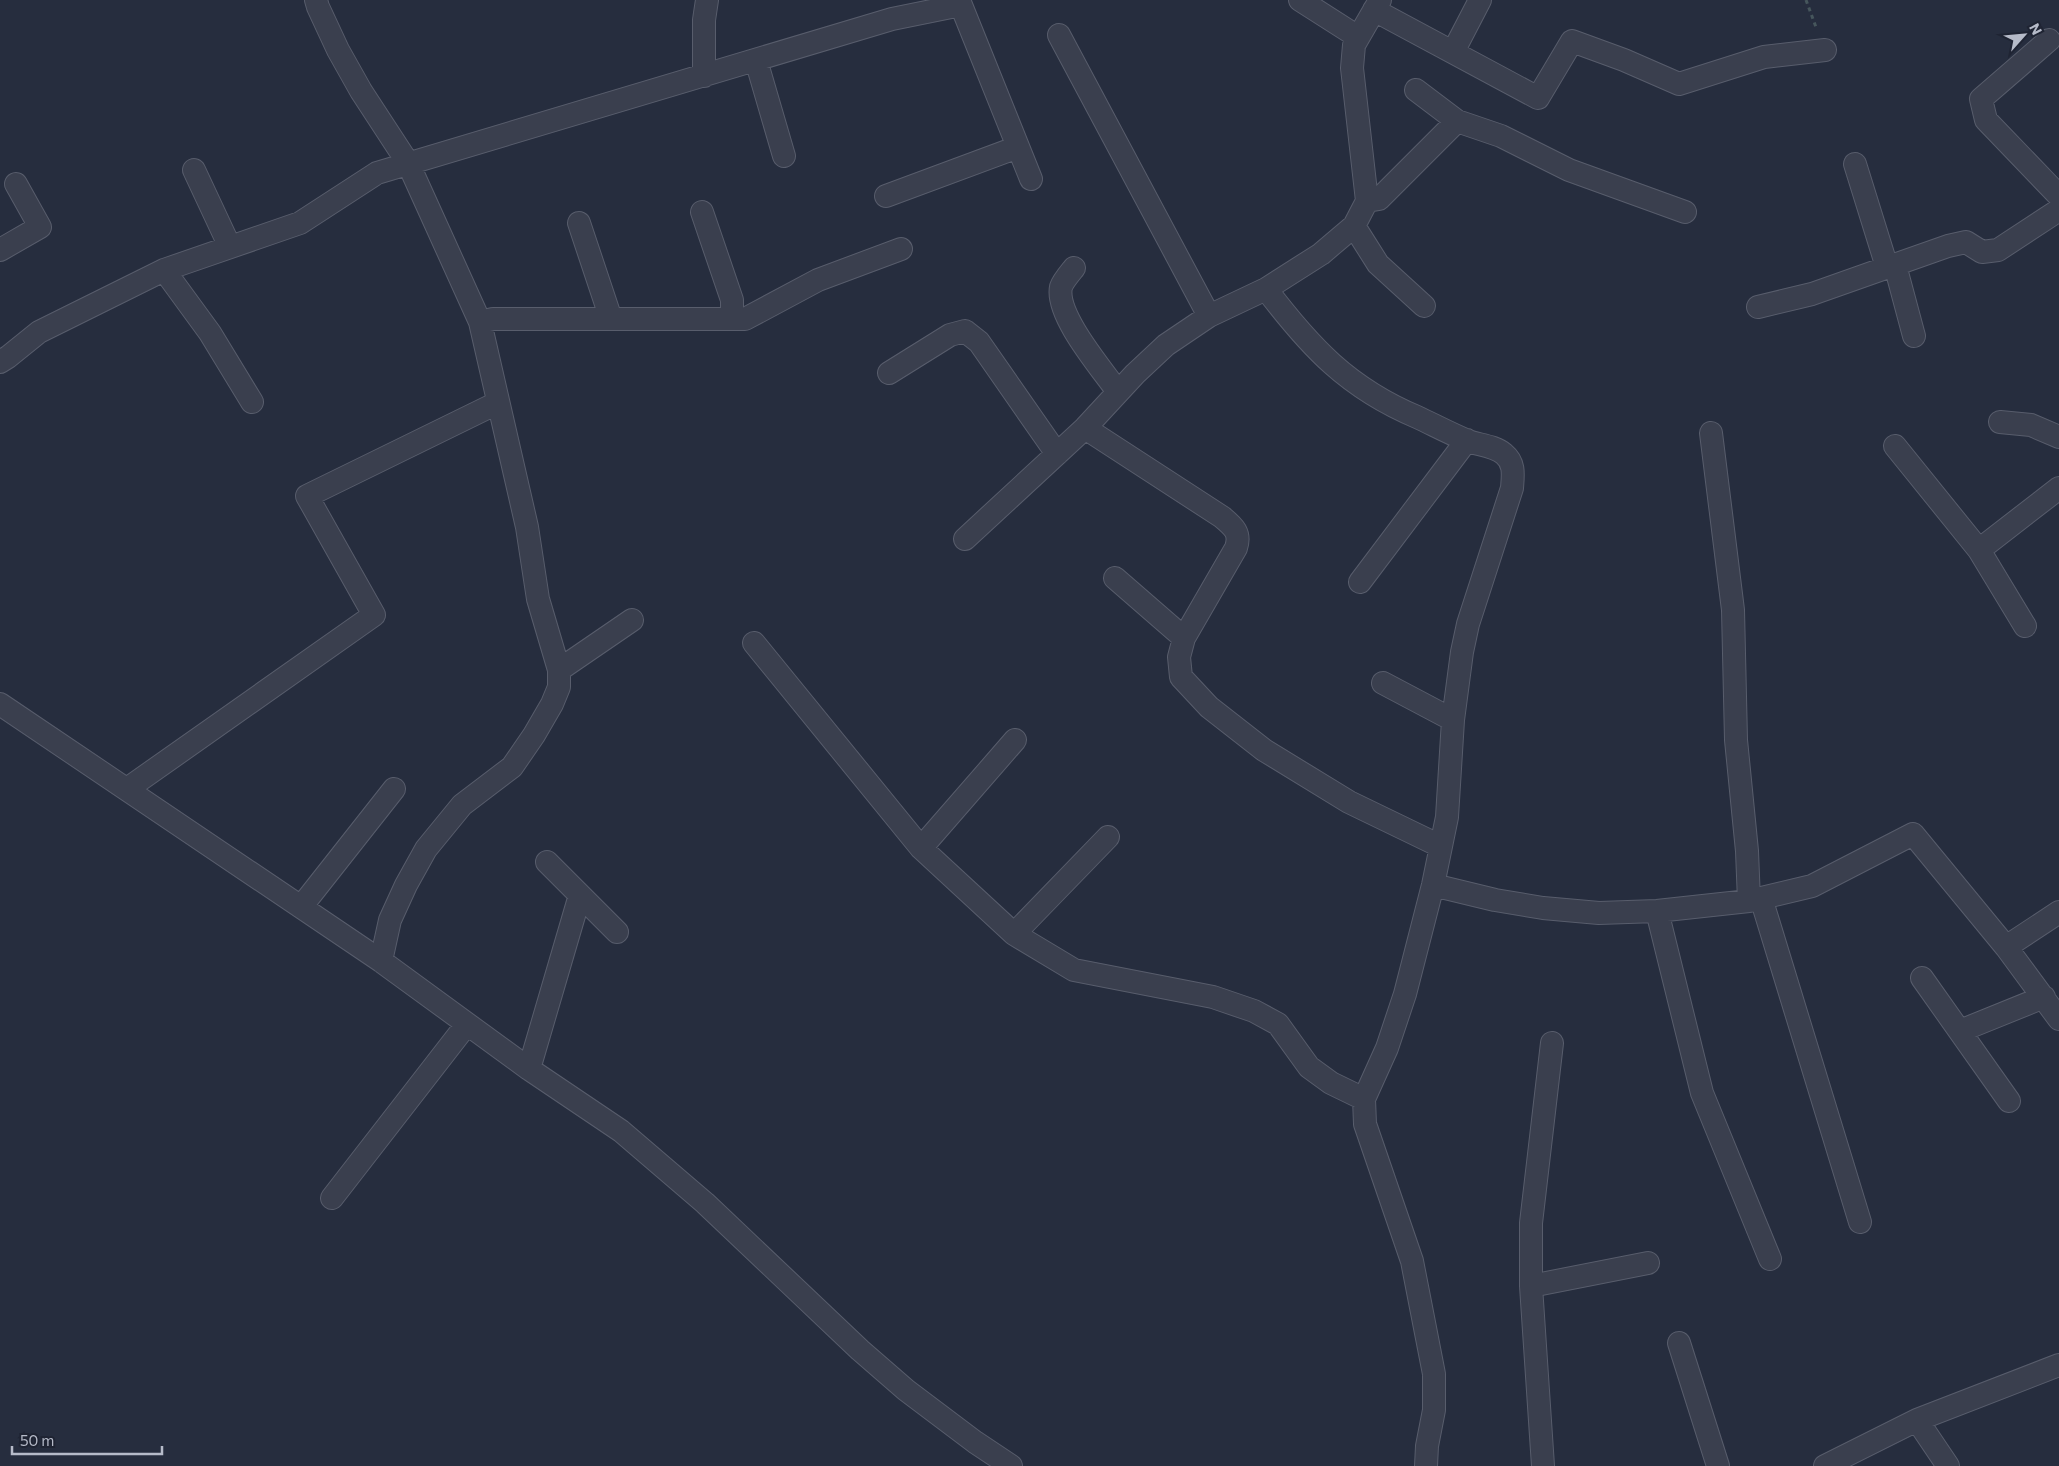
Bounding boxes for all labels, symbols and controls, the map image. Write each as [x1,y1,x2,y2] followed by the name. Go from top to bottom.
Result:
[1999,10,2049,60] north arrow
[2026,20,2046,37] text: N
[12,1424,162,1456] scale bar
[20,1431,54,1449] text: 50 m

